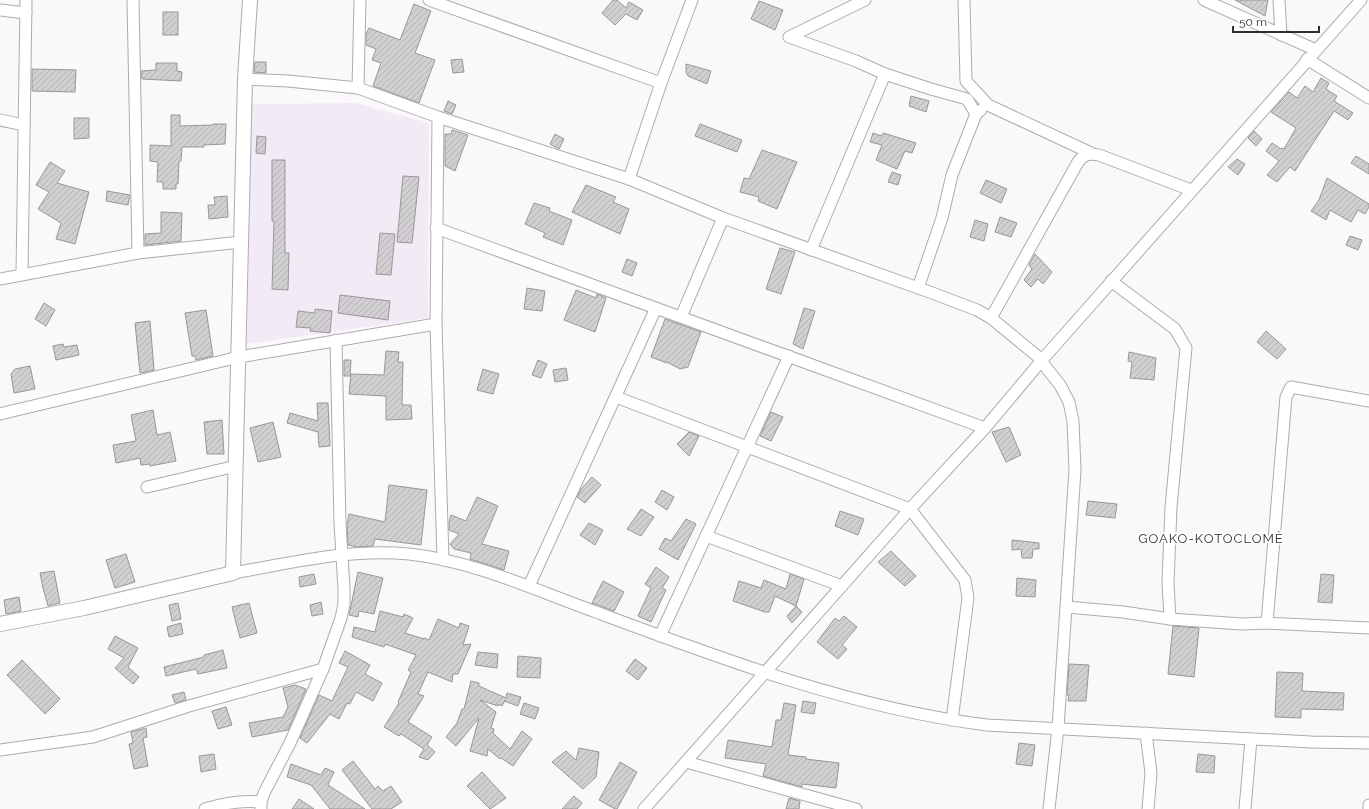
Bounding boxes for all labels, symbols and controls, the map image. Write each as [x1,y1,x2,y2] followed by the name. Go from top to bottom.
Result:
[1233,8,1319,34] scale bar
[1239,15,1267,29] text: 50 m
[1138,531,1284,546] district label: GOAKO-KOTOCLOMÈ

